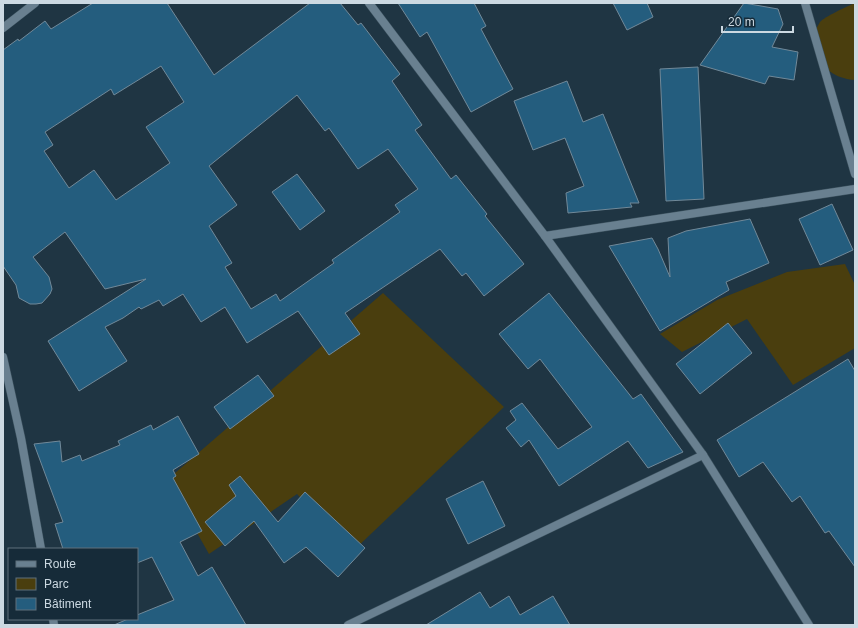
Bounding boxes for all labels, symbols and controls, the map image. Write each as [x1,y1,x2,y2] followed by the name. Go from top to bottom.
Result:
[722,8,793,34] scale bar
[728,15,755,29] text: 20 m
[8,548,138,620] legend
[44,557,76,571] text: Route
[44,577,69,591] text: Parc
[44,597,92,611] text: Bâtiment

